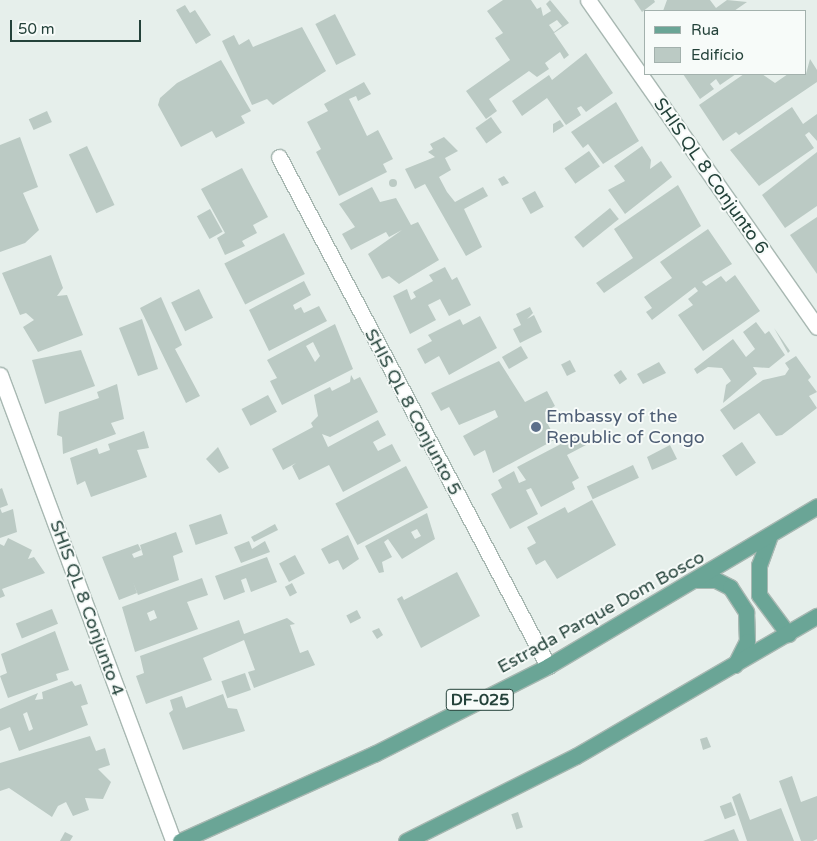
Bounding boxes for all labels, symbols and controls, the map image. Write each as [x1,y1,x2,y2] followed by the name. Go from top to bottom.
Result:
[12,10,144,42] scale bar
[644,10,807,75] legend
[18,20,55,38] text: 50 m
[691,21,719,39] text: Rua
[691,46,744,64] text: Edifício
[649,94,773,258] street label: SHIS QL 8 Conjunto 6
[360,325,466,499] street label: SHIS QL 8 Conjunto 5
[546,406,705,448] place label: Embassy of the Republic of Congo
[530,421,542,433] marker: Embassy of the Republic of Congo
[45,517,129,699] street label: SHIS QL 8 Conjunto 4
[494,546,708,678] street label: Estrada Parque Dom Bosco
[445,686,515,714] road number: DF-025

